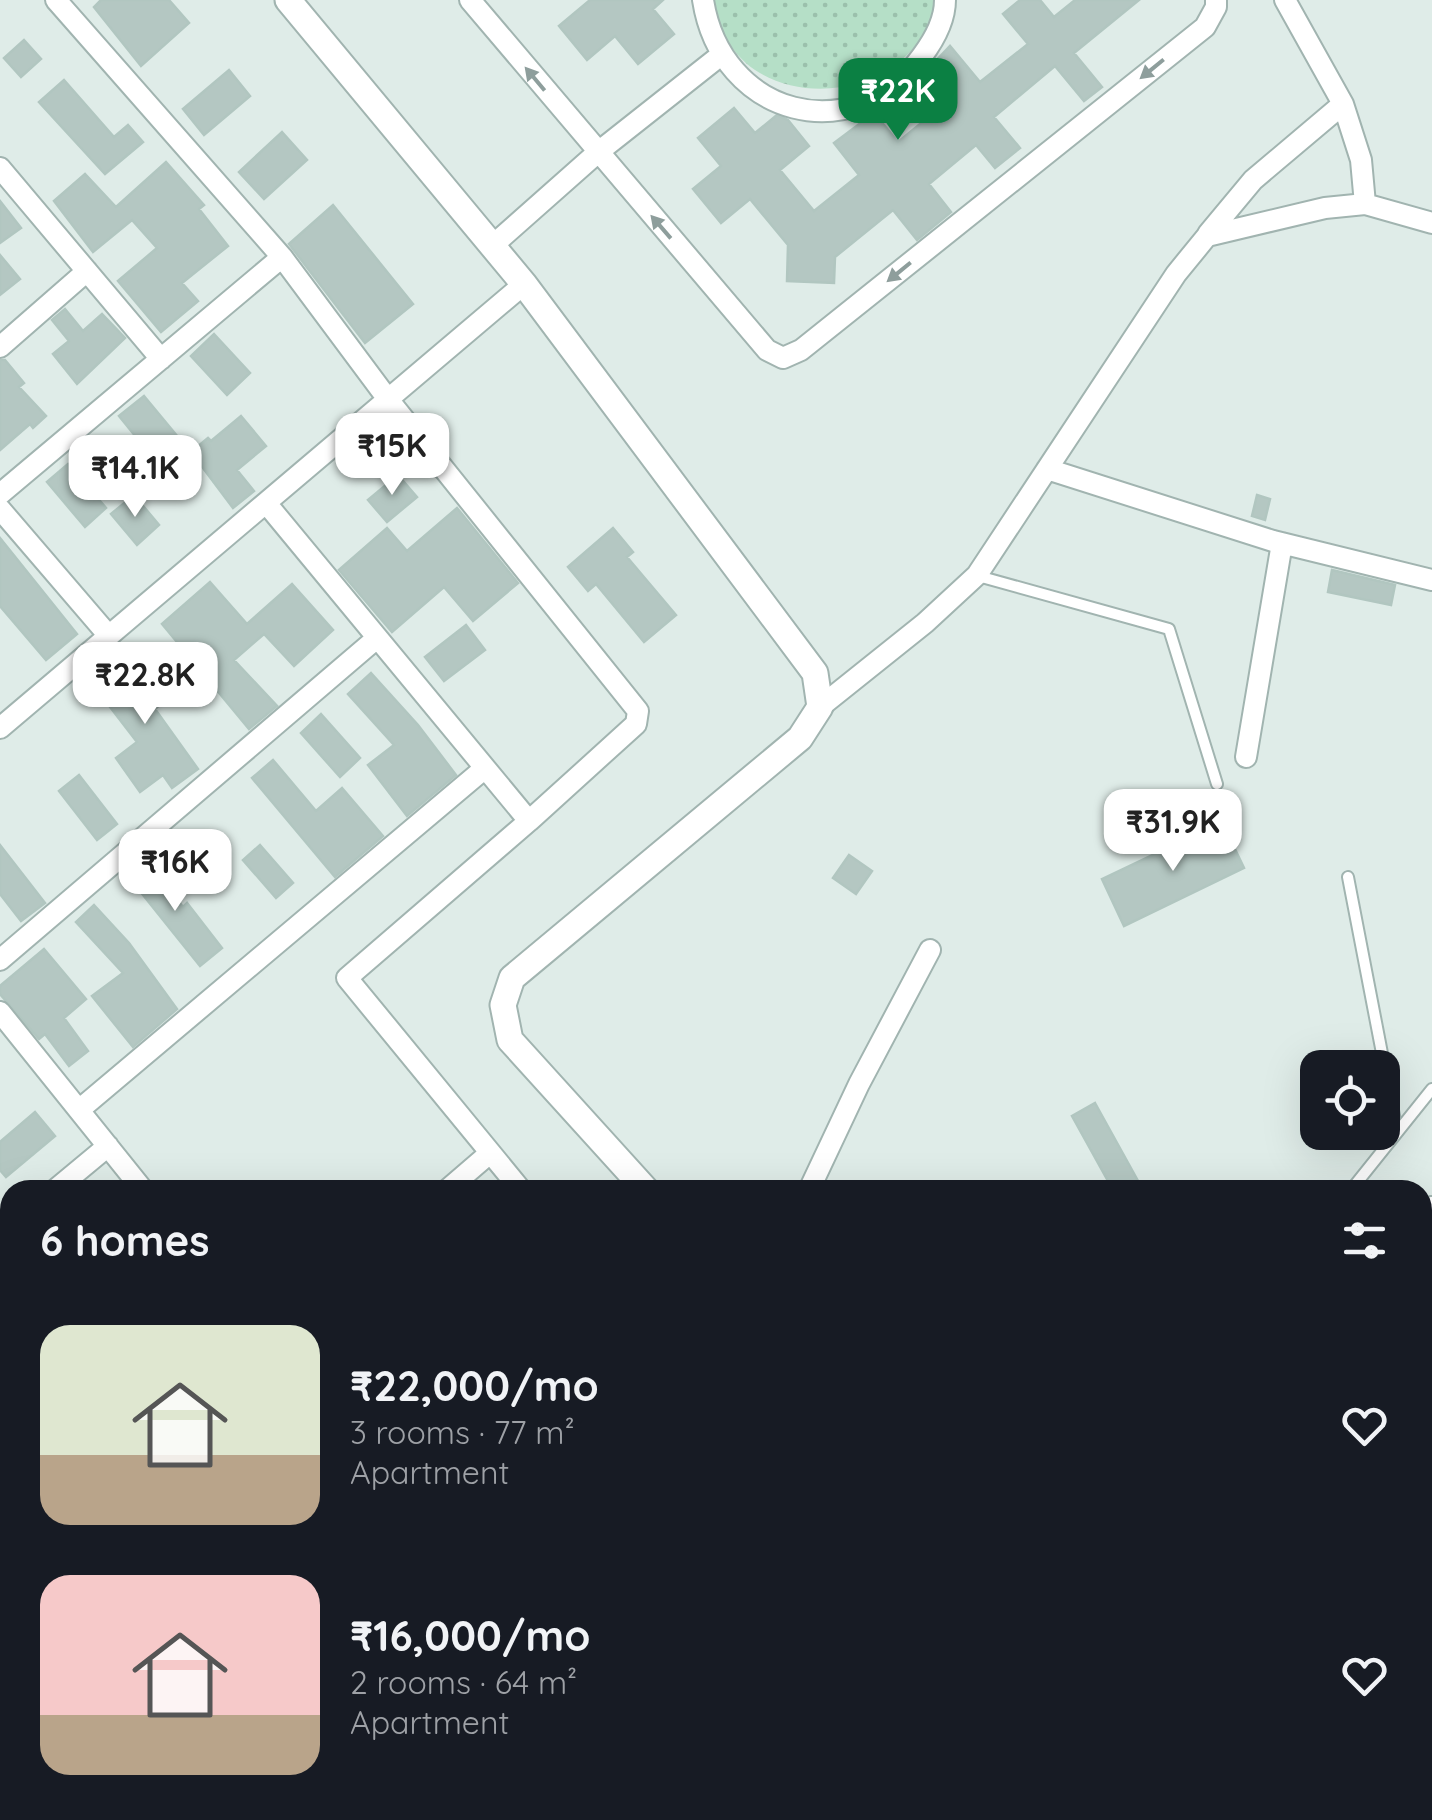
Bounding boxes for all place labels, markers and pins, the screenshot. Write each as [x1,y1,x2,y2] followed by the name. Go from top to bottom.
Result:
[839,58,957,143] pin: ₹22K
[333,413,451,498] pin: ₹15K
[54,435,216,520] pin: ₹14.1K
[64,642,226,727] pin: ₹22.8K
[1092,789,1254,874] pin: ₹31.9K
[116,829,234,914] pin: ₹16K

